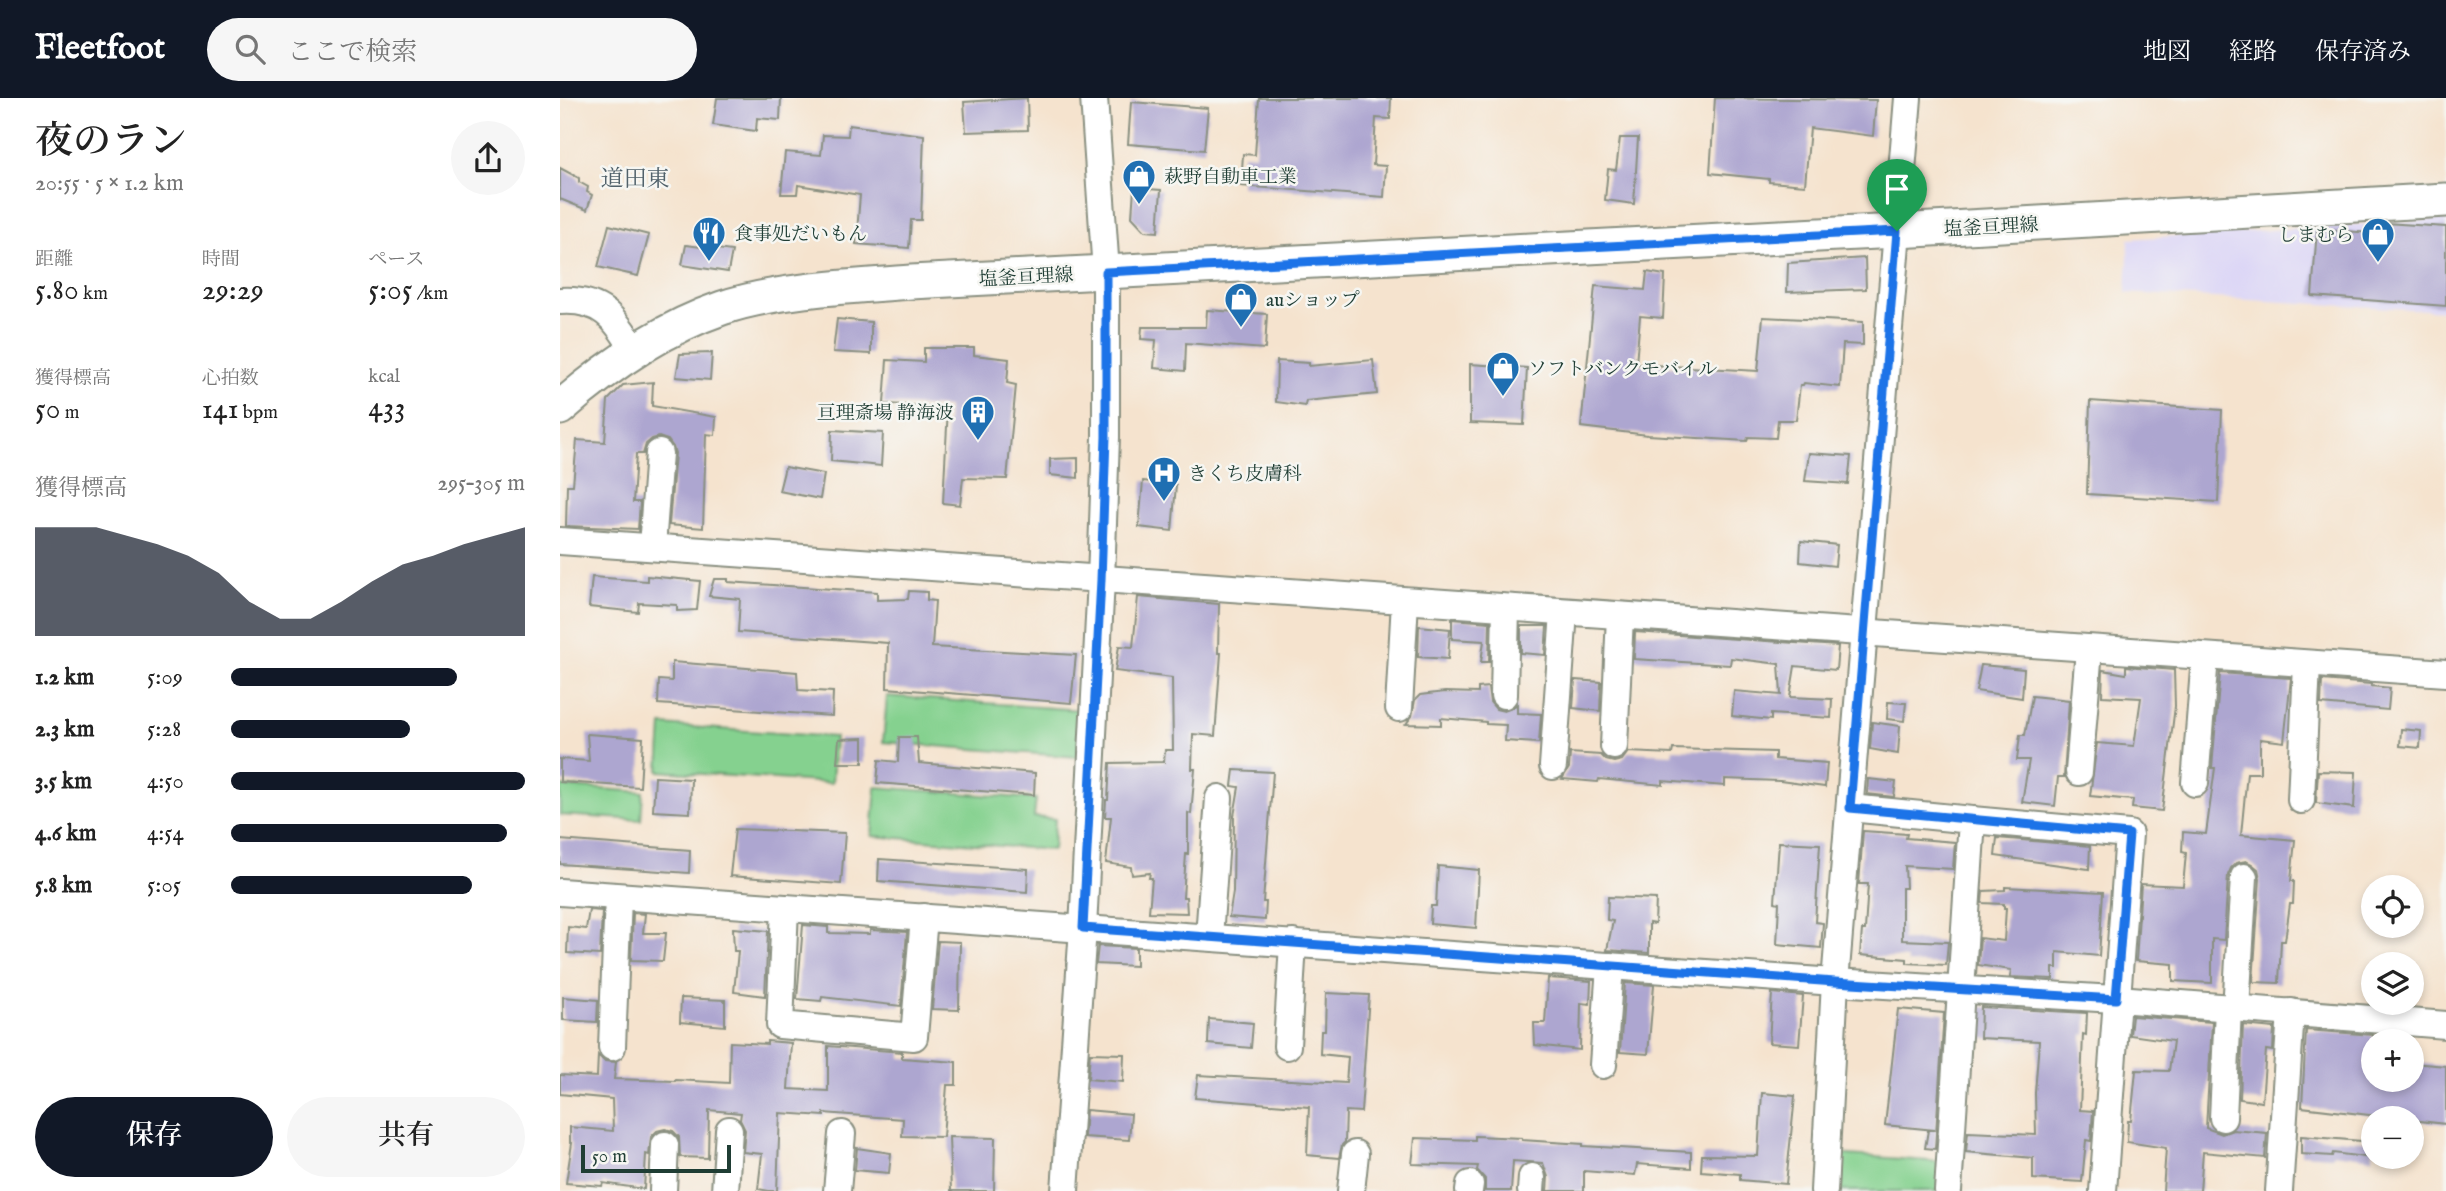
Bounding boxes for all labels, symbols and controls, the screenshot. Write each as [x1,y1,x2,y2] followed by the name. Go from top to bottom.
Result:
[207,18,697,81] search box
[35,28,165,70] text: Fleetfoot
[231,30,269,68] icon: search
[287,36,417,69] text: ここで検索
[2143,37,2191,68] text: 地図
[2229,37,2277,68] text: 経路
[2315,37,2411,68] text: 保存済み
[35,119,187,167] text: 夜のラン
[451,121,525,195] button: share
[1120,157,1158,206] shop icon: 萩野自動車工業
[1867,159,1927,231] pin
[601,165,670,194] district label: 道田東
[1164,166,1297,190] place label: 萩野自動車工業
[35,169,184,198] text: 20:55 · 5 × 1.2 km
[1878,170,1916,208] icon: arrive
[690,214,728,263] restaurant icon: 食事処だいもん
[1943,214,2039,242] street label: 塩釜亘理線
[2359,215,2397,264] shop icon: しまむら
[734,223,867,247] place label: 食事処だいもん
[2278,224,2354,248] place label: しまむら
[35,248,73,272] text: 距離
[202,248,240,272] text: 時間
[368,248,424,272] text: ペース
[978,264,1074,292] street label: 塩釜亘理線
[35,272,79,310] text: 5.80
[202,272,264,310] text: 29:29
[368,272,413,310] text: 5:05
[1222,280,1260,329] shop icon: auショップ
[79,282,108,306] text: km
[413,282,448,306] text: /km
[1266,289,1360,313] place label: auショップ
[1484,349,1522,398] shop icon: ソフトバンクモバイル
[1528,358,1717,382] place label: ソフトバンクモバイル
[368,365,400,389] text: kcal
[35,367,111,391] text: 獲得標高
[202,367,259,391] text: 心拍数
[368,389,405,427] text: 433
[35,391,61,429] text: 50
[202,391,239,429] text: 141
[959,393,997,442] building icon: 亘理斎場 静海波
[61,401,79,425] text: m
[239,401,278,425] text: bpm
[817,402,954,426] place label: 亘理斎場 静海波
[1145,454,1183,503] hospital icon: きくち皮膚科
[1188,463,1302,487] place label: きくち皮膚科
[437,469,525,498] text: 295–305 m
[35,474,127,503] text: 獲得標高
[35,663,94,692] text: 1.2 km
[147,663,183,692] text: 5:09
[35,715,94,744] text: 2.3 km
[147,715,181,744] text: 5:28
[35,767,92,796] text: 3.5 km
[147,767,184,796] text: 4:50
[35,819,97,848] text: 4.6 km
[147,819,184,848] text: 4:54
[35,871,92,900] text: 5.8 km
[147,871,181,900] text: 5:05
[2361,875,2424,1169] map controls
[2361,875,2424,938] button: locate
[2361,952,2424,1015] button: layers
[2361,1029,2424,1092] button: +
[35,1097,273,1177] button: 保存
[287,1097,525,1177] button: 共有
[2361,1106,2424,1169] button: −
[581,1142,732,1174] scale bar
[592,1145,627,1169] text: 50 m

